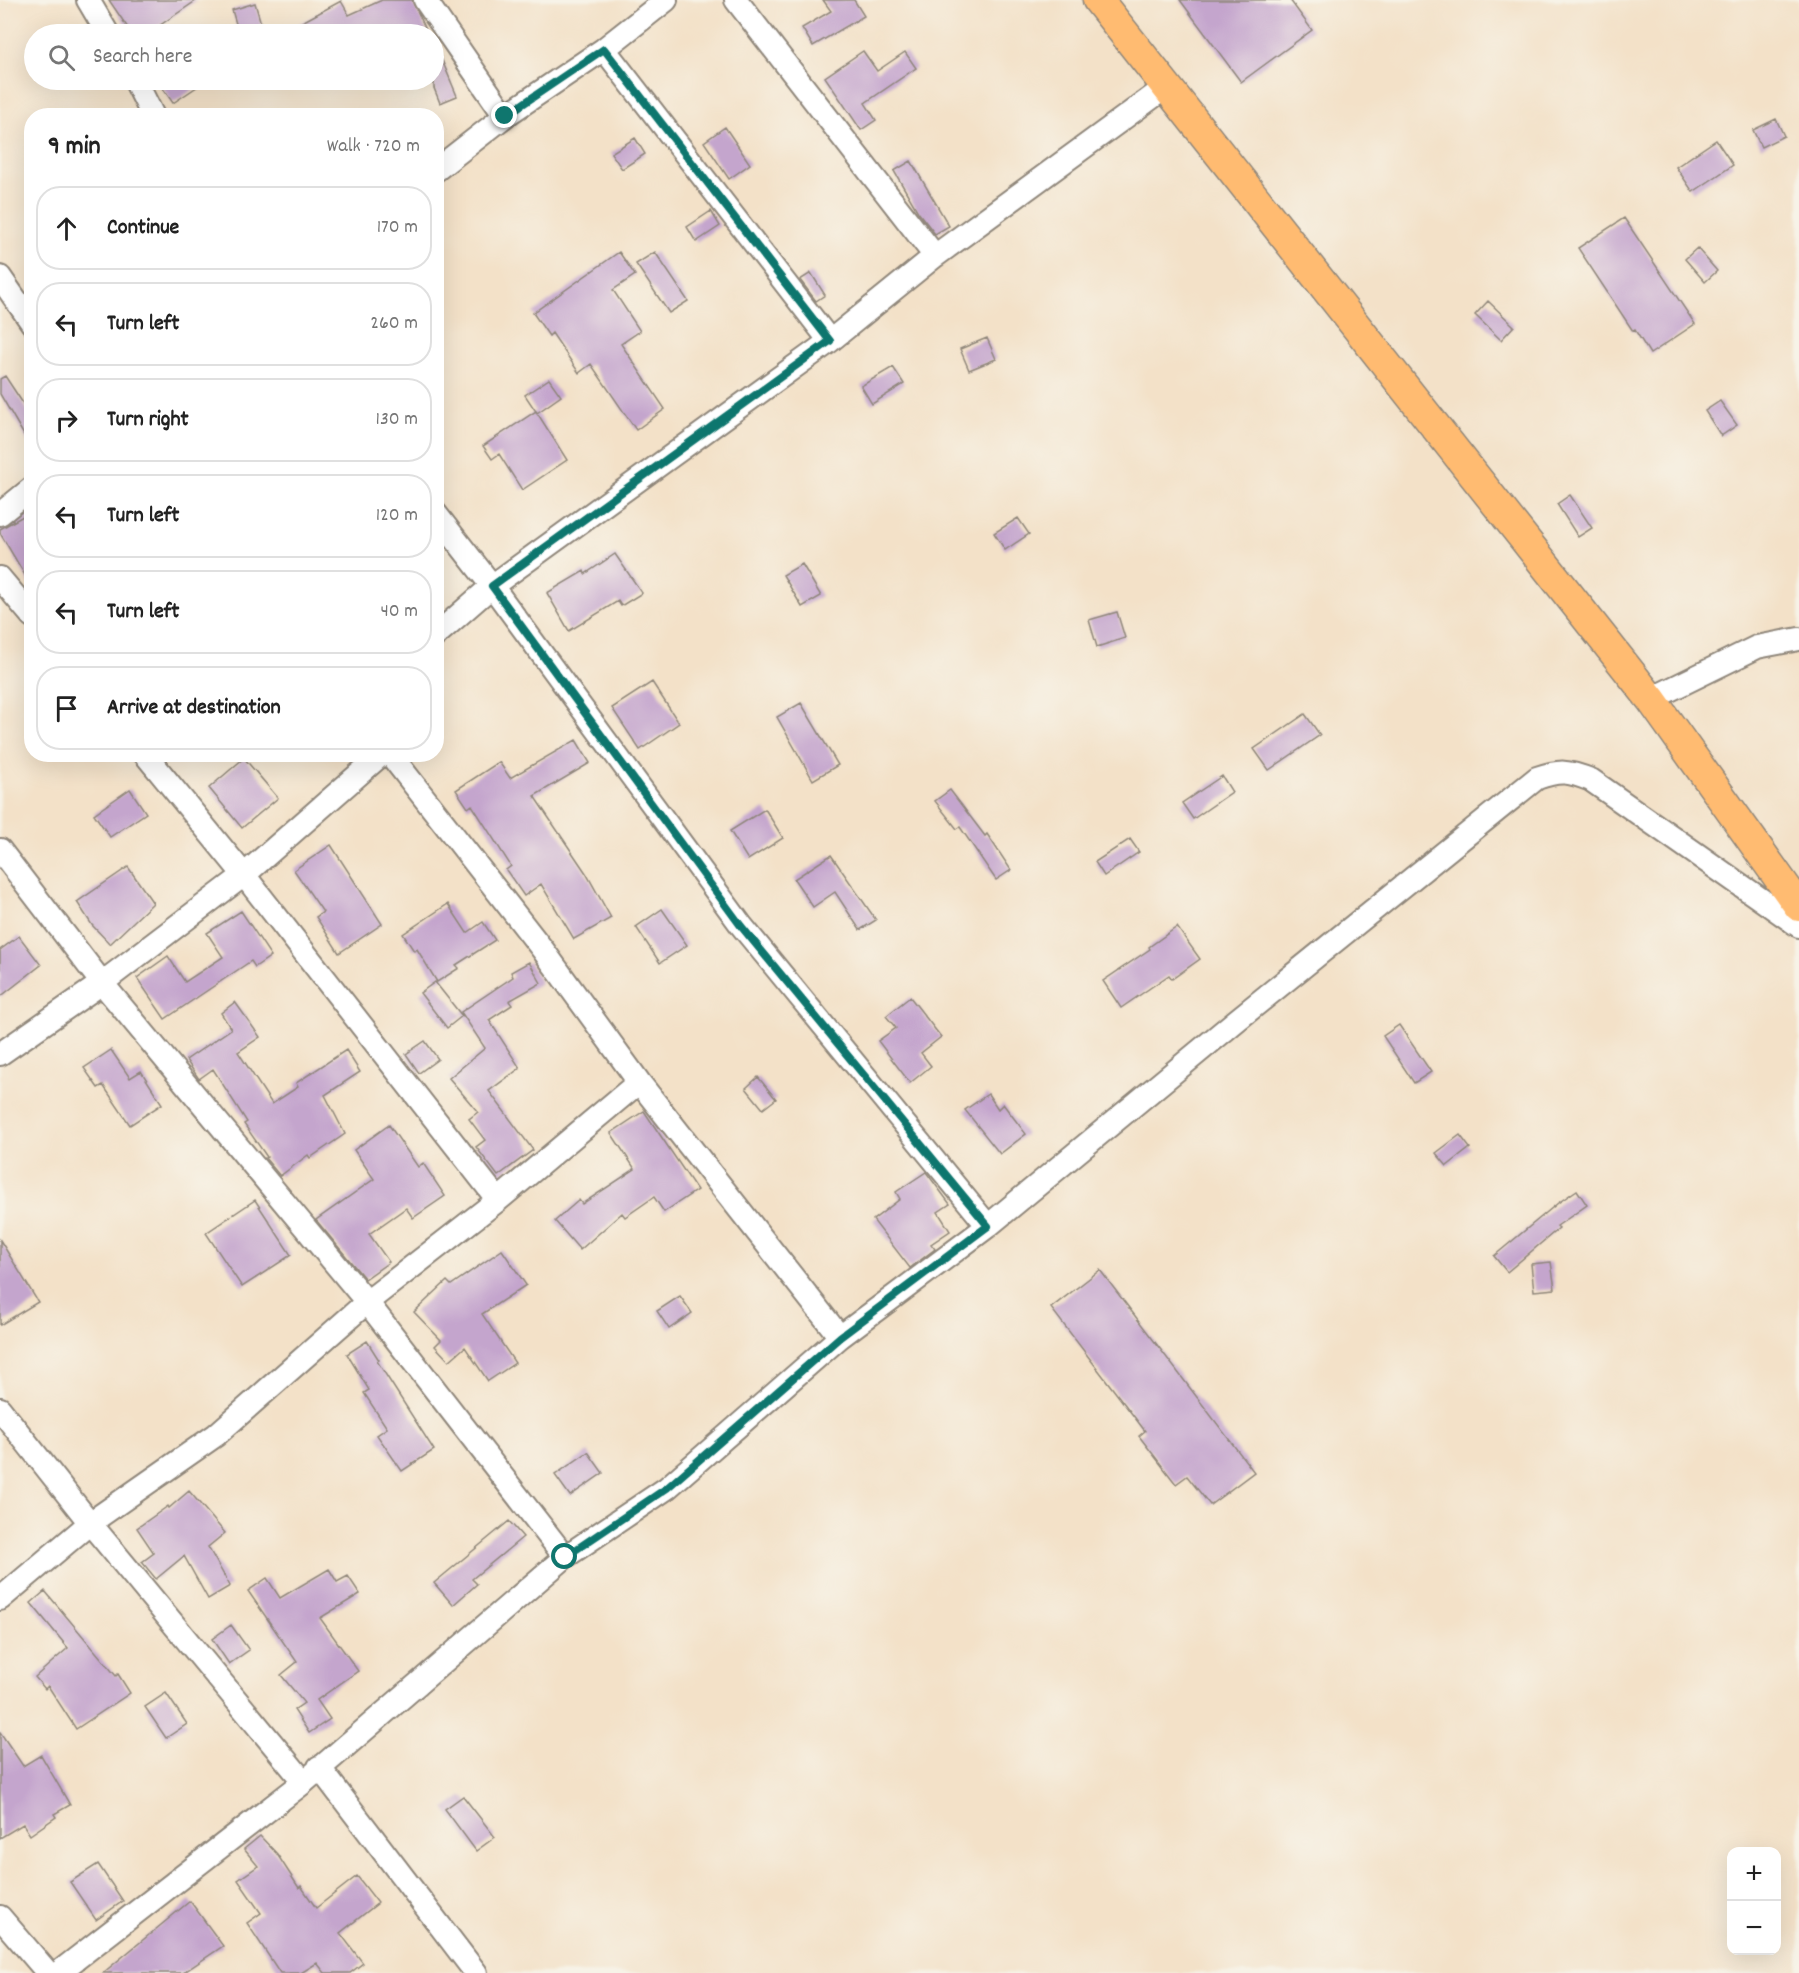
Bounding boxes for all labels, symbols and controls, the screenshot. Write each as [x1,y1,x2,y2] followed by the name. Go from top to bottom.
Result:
[24,24,444,90] search box
[45,41,78,74] icon: search
[93,42,192,73] text: Search here
[491,102,517,128] route end
[48,129,101,166] text: 9 min
[327,133,420,161] text: Walk · 720 m
[50,212,83,245] icon: ahead
[107,213,179,244] text: Continue
[377,214,418,242] text: 170 m
[50,308,83,341] icon: left
[107,309,179,340] text: Turn left
[370,310,418,338] text: 260 m
[50,404,83,437] icon: right
[107,405,189,436] text: Turn right
[376,406,418,434] text: 130 m
[50,500,83,533] icon: left
[107,501,179,532] text: Turn left
[376,502,418,530] text: 120 m
[50,596,83,629] icon: left
[107,597,179,628] text: Turn left
[380,598,418,626] text: 40 m
[50,692,83,725] icon: arrive
[107,693,281,724] text: Arrive at destination
[551,1543,577,1569] route start
[1727,1847,1781,1955] map controls
[1727,1847,1781,1901] button: +
[1727,1901,1781,1955] button: −

